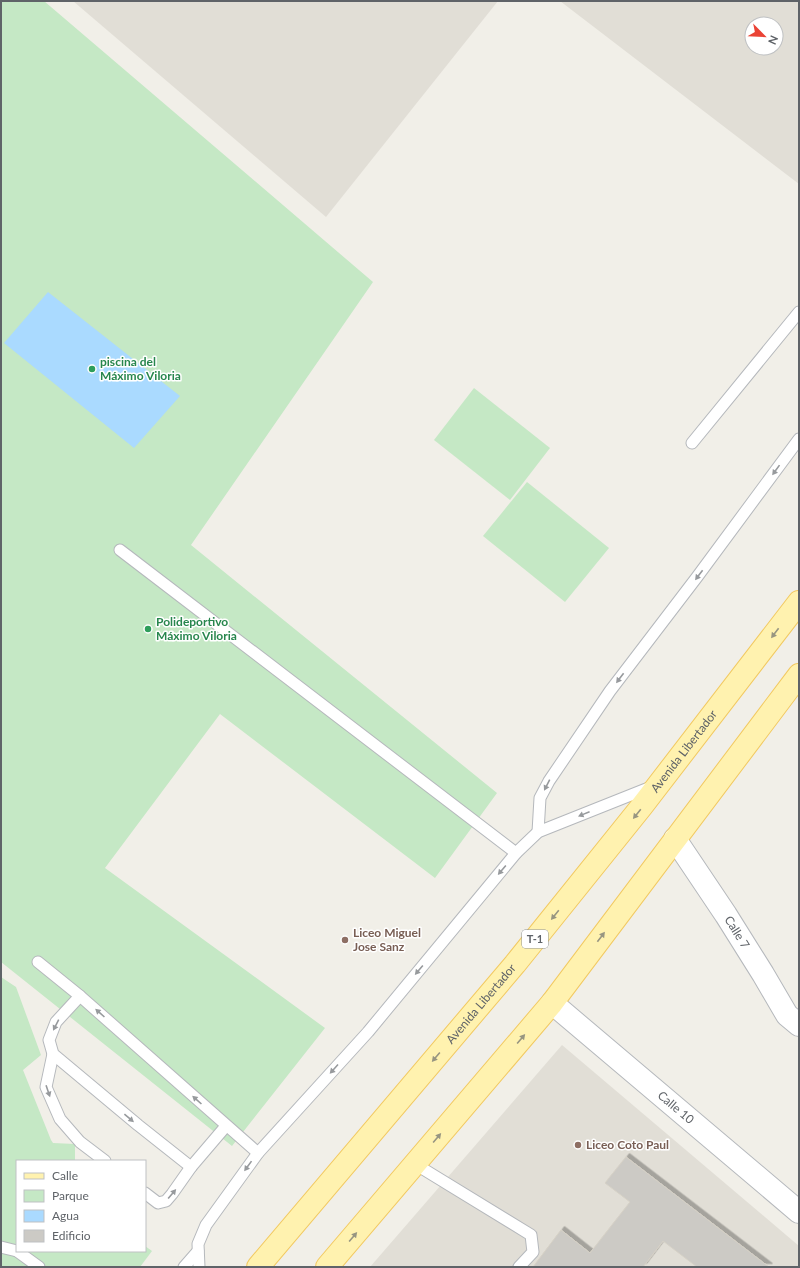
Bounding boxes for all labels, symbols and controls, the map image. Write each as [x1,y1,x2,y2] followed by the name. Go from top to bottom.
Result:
[744,16,784,56] north arrow
[766,34,781,47] text: N
[100,354,181,383] place label: piscina del Máximo Viloria
[87,364,97,374] marker: piscina del Máximo Viloria
[772,465,780,475] one-way arrow
[695,569,703,580] one-way arrow
[156,614,237,643] place label: Polideportivo Máximo Viloria
[143,624,153,634] marker: Polideportivo Máximo Viloria
[771,627,780,638] one-way arrow
[616,673,624,684] one-way arrow
[647,706,721,795] street label: Avenida Libertador
[543,780,550,791] one-way arrow
[632,808,641,819] one-way arrow
[578,811,590,817] one-way arrow
[497,864,506,875] one-way arrow
[550,909,559,920] one-way arrow
[721,913,753,951] street label: Calle 7
[353,925,421,954] place label: Liceo Miguel Jose Sanz
[522,930,548,948] road number: T-1
[597,932,606,943] one-way arrow
[340,935,350,945] marker: Liceo Miguel Jose Sanz
[443,960,519,1047] street label: Avenida Libertador
[414,965,423,975] one-way arrow
[95,1009,105,1018] one-way arrow
[52,1020,59,1031] one-way arrow
[516,1035,525,1044] one-way arrow
[431,1052,440,1063] one-way arrow
[330,1063,339,1074] one-way arrow
[46,1086,52,1098] one-way arrow
[655,1088,697,1127] street label: Calle 10
[193,1096,202,1105] one-way arrow
[124,1114,135,1123] one-way arrow
[432,1133,441,1144] one-way arrow
[586,1137,669,1152] place label: Liceo Coto Paul
[573,1140,583,1150] marker: Liceo Coto Paul
[16,1160,146,1252] legend
[244,1161,252,1171] one-way arrow
[52,1168,78,1183] text: Calle
[52,1188,89,1203] text: Parque
[167,1189,176,1200] one-way arrow
[52,1208,79,1223] text: Agua
[52,1228,91,1243] text: Edificio
[348,1232,357,1243] one-way arrow

